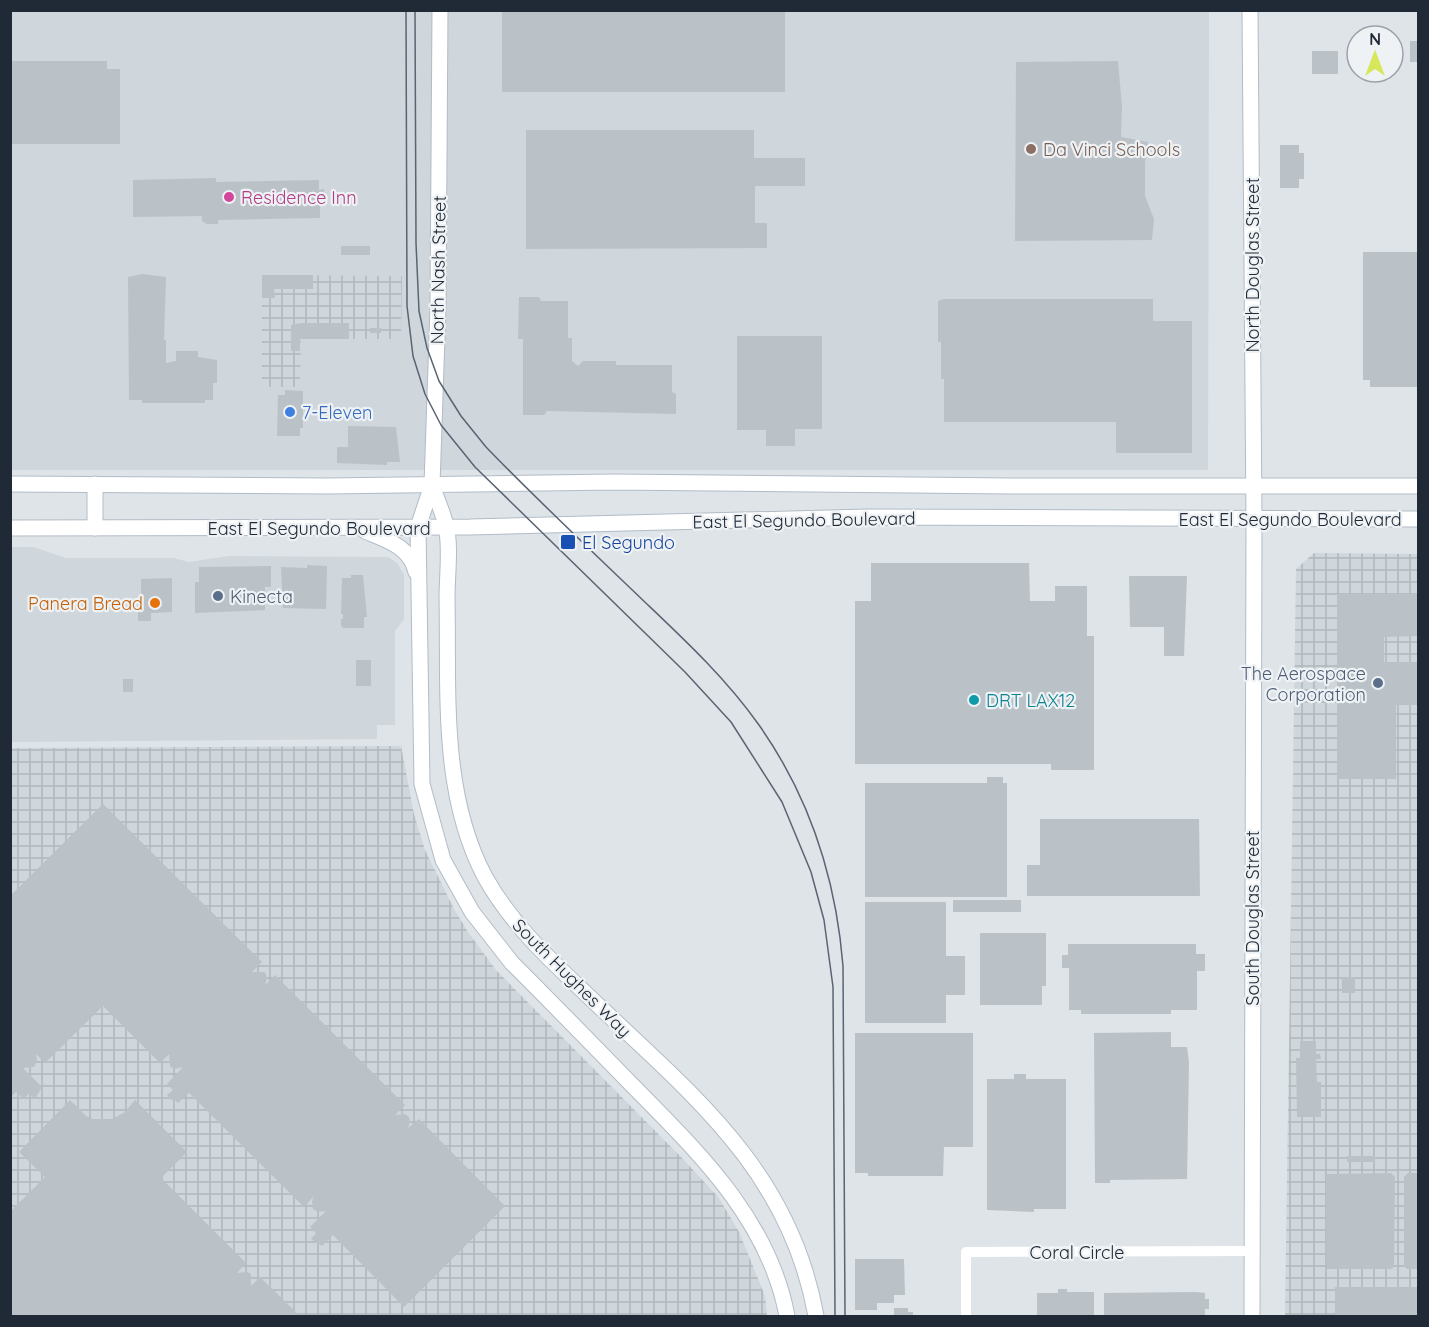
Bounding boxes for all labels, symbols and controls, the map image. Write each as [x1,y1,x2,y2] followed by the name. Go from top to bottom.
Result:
[1345,24,1405,84] north arrow
[1369,29,1381,49] text: N
[1043,138,1180,161] place label: Da Vinci Schools
[1024,142,1038,156] marker: Da Vinci Schools
[1241,178,1264,353] street label: North Douglas Street
[241,186,357,209] place label: Residence Inn
[222,190,236,204] marker: Residence Inn
[425,195,451,345] street label: North Nash Street
[302,401,373,424] place label: 7-Eleven
[283,405,297,419] marker: 7-Eleven
[692,507,916,533] street label: East El Segundo Boulevard
[1178,508,1402,531] street label: East El Segundo Boulevard
[207,517,431,540] street label: East El Segundo Boulevard
[582,531,675,554] place label: El Segundo
[559,533,577,551] marker: El Segundo
[230,585,293,608] place label: Kinecta
[211,589,225,603] marker: Kinecta
[28,592,143,615] place label: Panera Bread
[148,596,162,610] marker: Panera Bread
[1241,662,1366,706] place label: The Aerospace Corporation
[1371,676,1385,690] marker: The Aerospace Corporation
[986,689,1075,712] place label: DRT LAX12
[967,693,981,707] marker: DRT LAX12
[1241,830,1264,1006] street label: South Douglas Street
[508,914,636,1042] street label: South Hughes Way
[1030,1241,1124,1264] street label: Coral Circle

